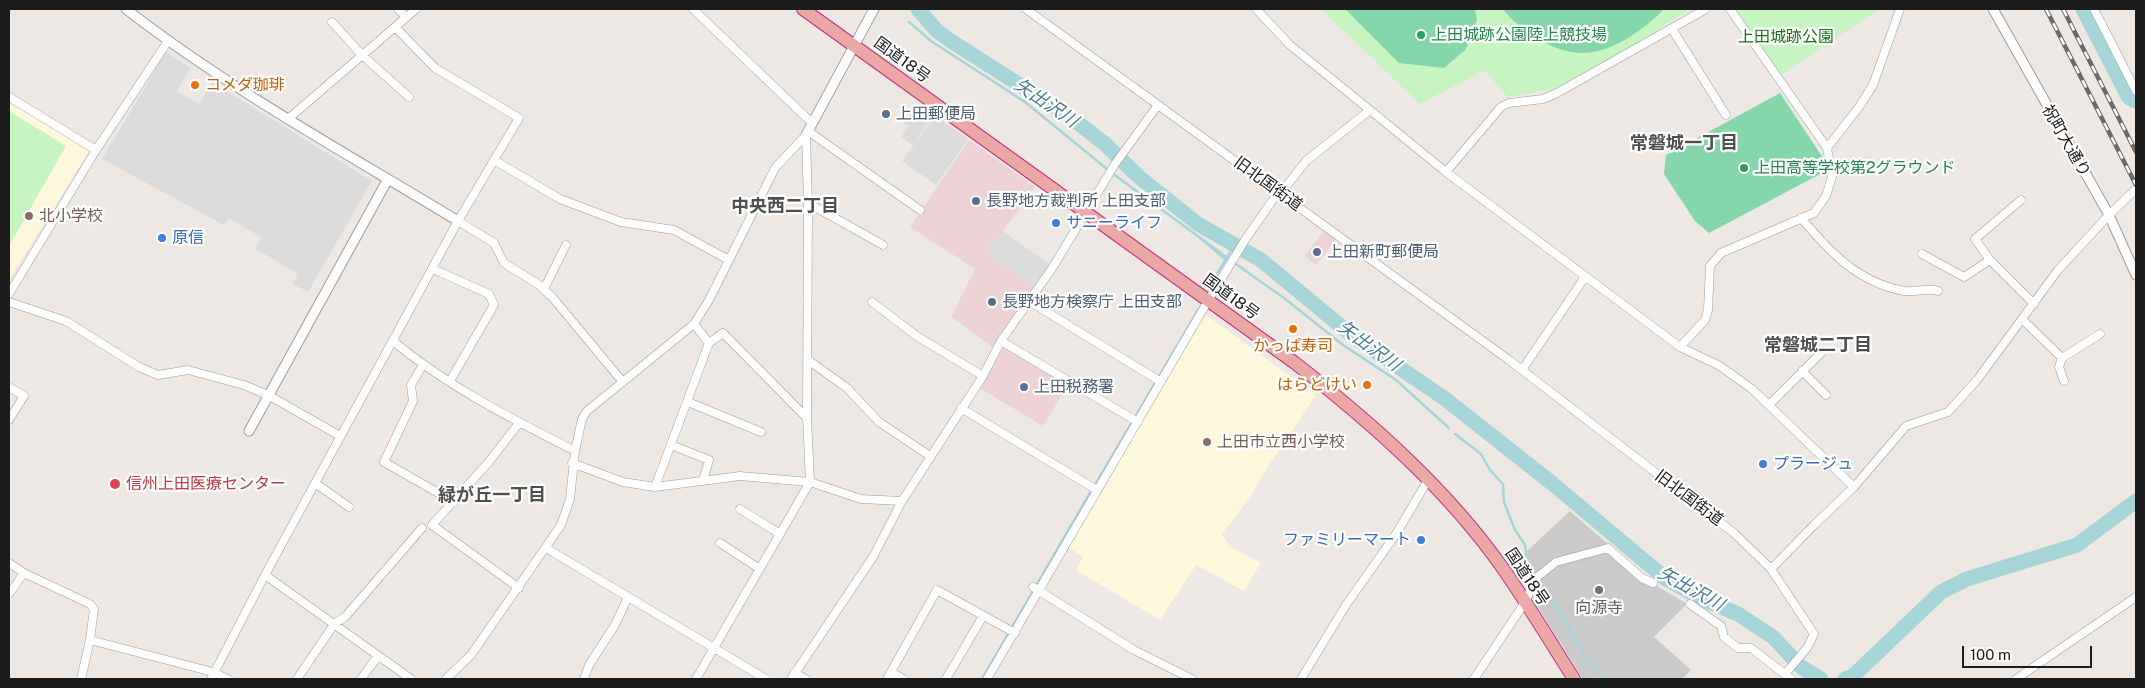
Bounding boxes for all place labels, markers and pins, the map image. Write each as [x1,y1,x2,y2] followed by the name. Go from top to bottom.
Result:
[1431,25,1607,45] place label: 上田城跡公園陸上競技場
[1415,29,1427,41] marker: 上田城跡公園陸上競技場
[205,75,285,95] place label: コメダ珈琲
[189,79,201,91] marker: コメダ珈琲
[896,104,976,124] place label: 上田郵便局
[880,108,892,120] marker: 上田郵便局
[1754,158,1956,178] place label: 上田高等学校第2グラウンド
[1738,162,1750,174] marker: 上田高等学校第2グラウンド
[986,191,1166,211] place label: 長野地方裁判所 上田支部
[970,195,982,207] marker: 長野地方裁判所 上田支部
[39,206,103,226] place label: 北小学校
[23,210,35,222] marker: 北小学校
[1066,213,1162,233] place label: サニーライフ
[1050,217,1062,229] marker: サニーライフ
[172,228,204,248] place label: 原信
[156,232,168,244] marker: 原信
[1327,242,1439,262] place label: 上田新町郵便局
[1311,246,1323,258] marker: 上田新町郵便局
[1002,292,1182,312] place label: 長野地方検察庁 上田支部
[986,296,998,308] marker: 長野地方検察庁 上田支部
[1287,323,1299,335] marker: かっぱ寿司
[1253,336,1333,356] place label: かっぱ寿司
[1277,375,1357,395] place label: はらどけい
[1034,377,1114,397] place label: 上田税務署
[1361,379,1373,391] marker: はらどけい
[1018,381,1030,393] marker: 上田税務署
[1217,432,1345,452] place label: 上田市立西小学校
[1201,436,1213,448] marker: 上田市立西小学校
[1773,454,1853,474] place label: プラージュ
[1757,458,1769,470] marker: プラージュ
[126,474,286,494] place label: 信州上田医療センター
[108,477,122,491] marker: 信州上田医療センター
[1283,530,1411,550] place label: ファミリーマート
[1415,534,1427,546] marker: ファミリーマート
[1593,584,1605,596] marker: 向源寺
[1575,598,1623,618] place label: 向源寺

